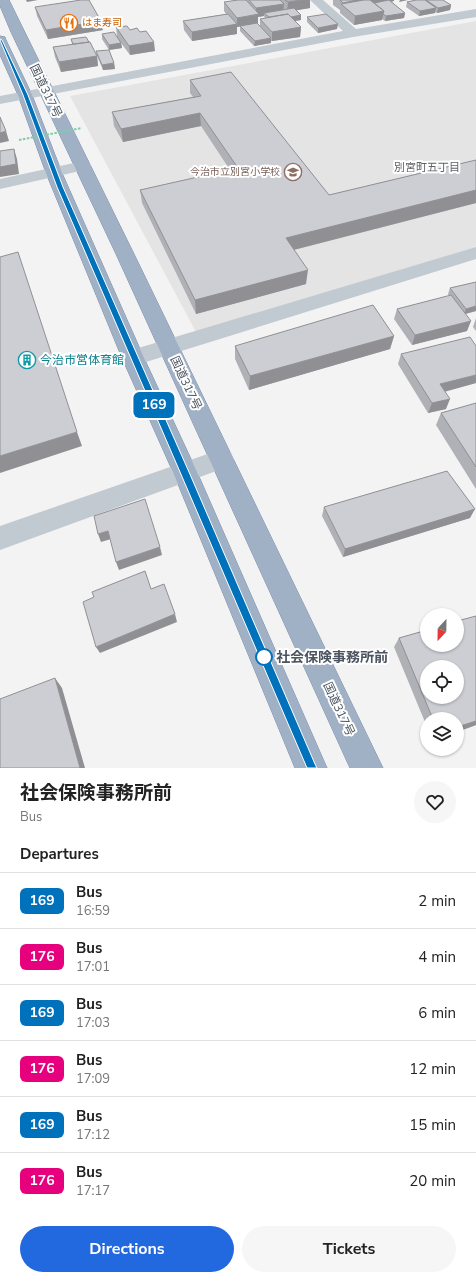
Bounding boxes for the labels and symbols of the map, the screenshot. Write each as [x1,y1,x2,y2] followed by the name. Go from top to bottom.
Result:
[59,13,79,33] restaurant icon: はま寿司
[82,16,122,30] place label: はま寿司
[26,62,66,120] street label: 国道317号
[394,160,460,175] district label: 別宮町五丁目
[283,162,303,182] school or university icon: 今治市立別宮小学校
[190,165,280,179] place label: 今治市立別宮小学校
[17,350,37,370] building icon: 今治市営体育館
[40,352,124,368] place label: 今治市営体育館
[167,354,205,412] street label: 国道317号
[131,392,177,418] line badge: 169
[420,608,464,652] north arrow
[255,648,273,666] marker: 社会保険事務所前
[276,648,388,667] place label: 社会保険事務所前
[320,680,358,738] street label: 国道317号

